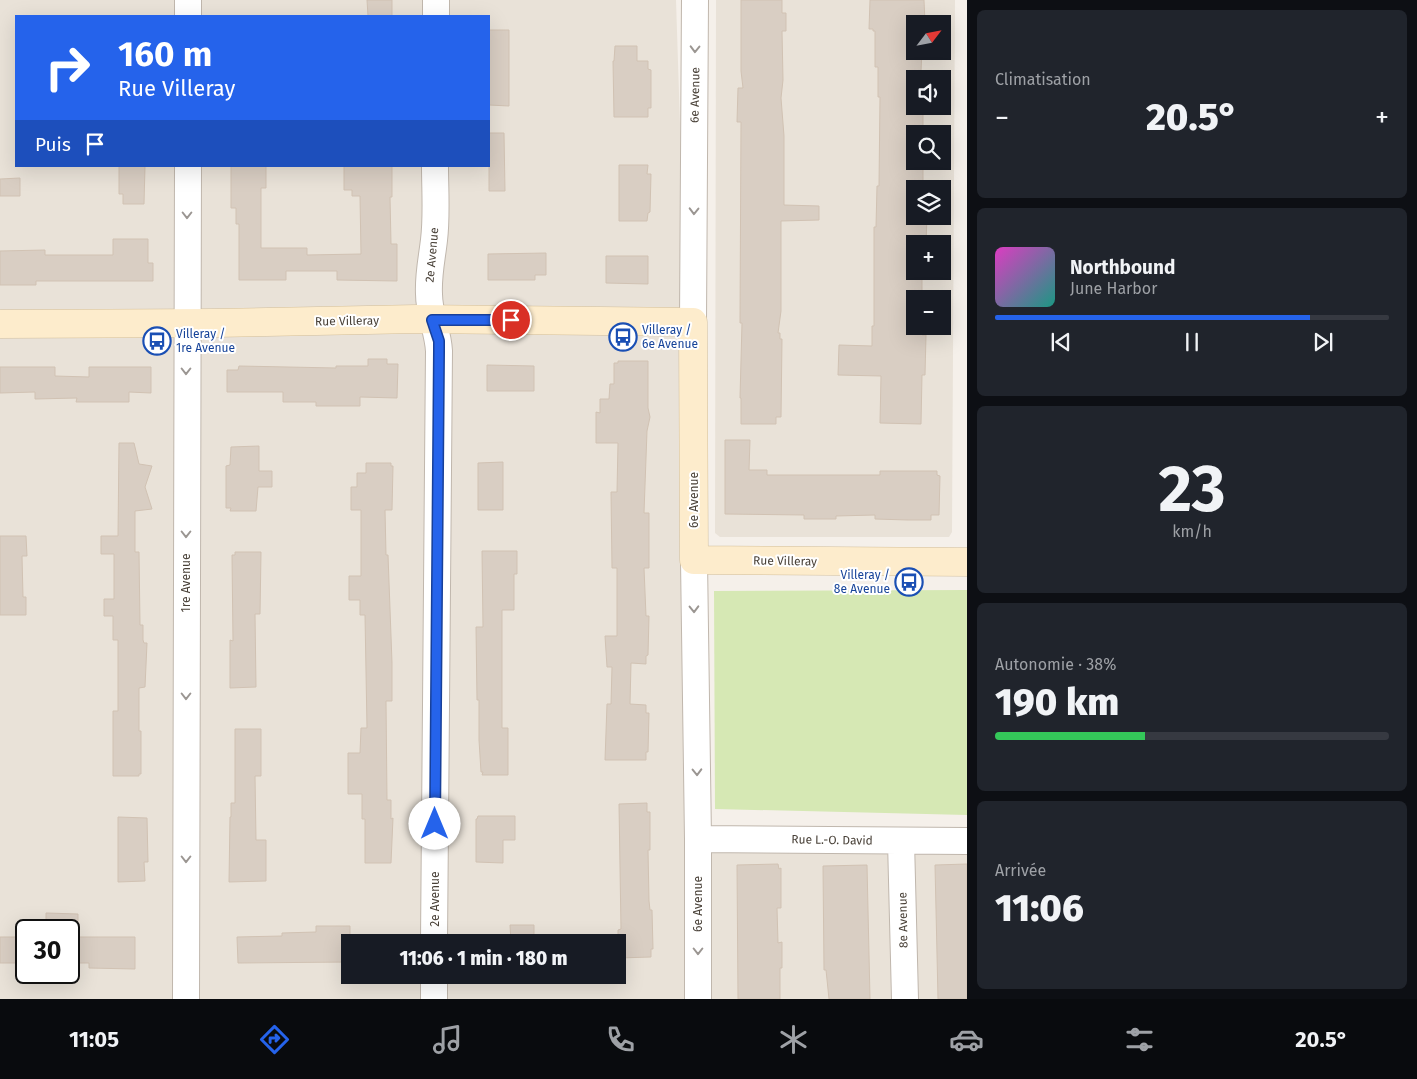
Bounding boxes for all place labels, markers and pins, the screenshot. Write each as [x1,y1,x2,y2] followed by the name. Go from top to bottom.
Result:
[490,299,532,341] pin
[608,322,638,352] bus stop icon: Villeray / 6e Avenue
[642,323,698,351] place label: Villeray / 6e Avenue
[142,326,172,356] bus stop icon: Villeray / 1re Avenue
[176,327,235,355] place label: Villeray / 1re Avenue
[894,567,924,597] bus stop icon: Villeray / 8e Avenue
[834,568,890,596] place label: Villeray / 8e Avenue

